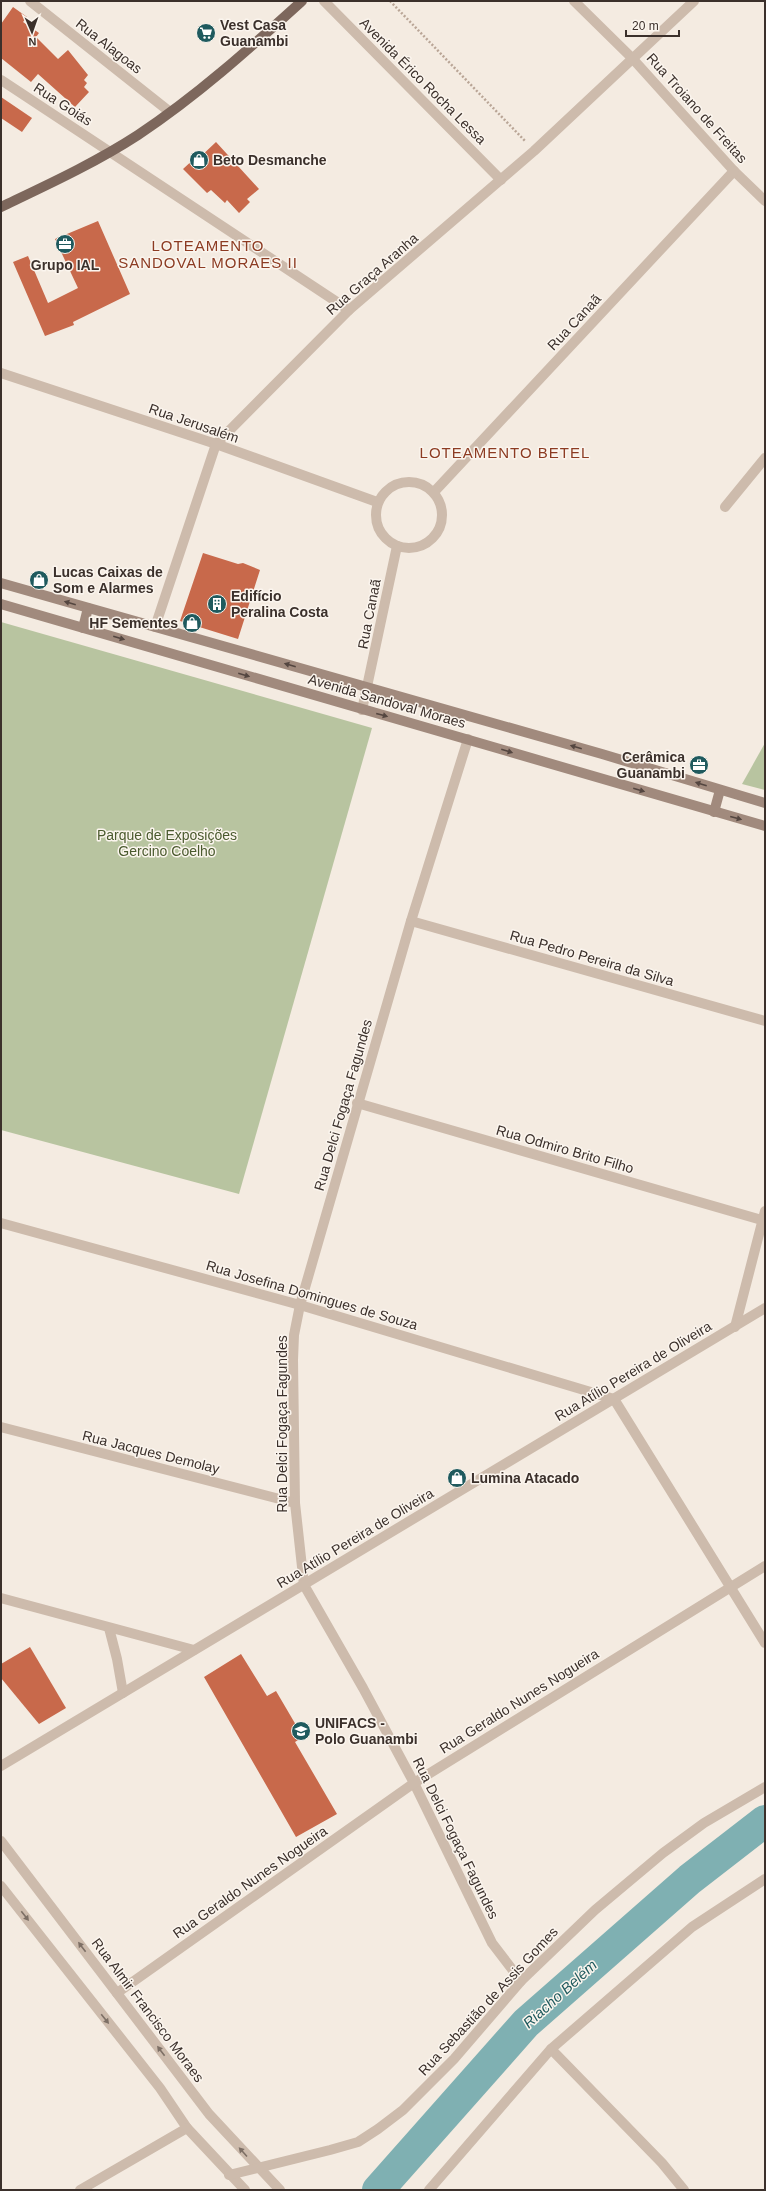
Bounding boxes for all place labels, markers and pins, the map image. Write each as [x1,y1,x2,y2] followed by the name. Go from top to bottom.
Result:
[220,17,288,49] place label: Vest Casa Guanambi
[195,22,217,44] supermarket icon: Vest Casa Guanambi
[188,149,210,171] shop icon: Beto Desmanche
[213,152,327,168] place label: Beto Desmanche
[54,233,76,255] office icon: Grupo IAL
[31,257,100,273] place label: Grupo IAL
[53,564,163,596] place label: Lucas Caixas de Som e Alarmes
[28,569,50,591] shop icon: Lucas Caixas de Som e Alarmes
[231,588,328,620] place label: Edifício Peralina Costa
[206,593,228,615] building icon: Edifício Peralina Costa
[181,612,203,634] shop icon: HF Sementes
[89,615,178,631] place label: HF Sementes
[617,749,685,781] place label: Cerâmica Guanambi
[688,754,710,776] office icon: Cerâmica Guanambi
[446,1467,468,1489] shop icon: Lumina Atacado
[471,1470,579,1486] place label: Lumina Atacado
[315,1715,418,1747] place label: UNIFACS - Polo Guanambi
[290,1720,312,1742] school or university icon: UNIFACS - Polo Guanambi

